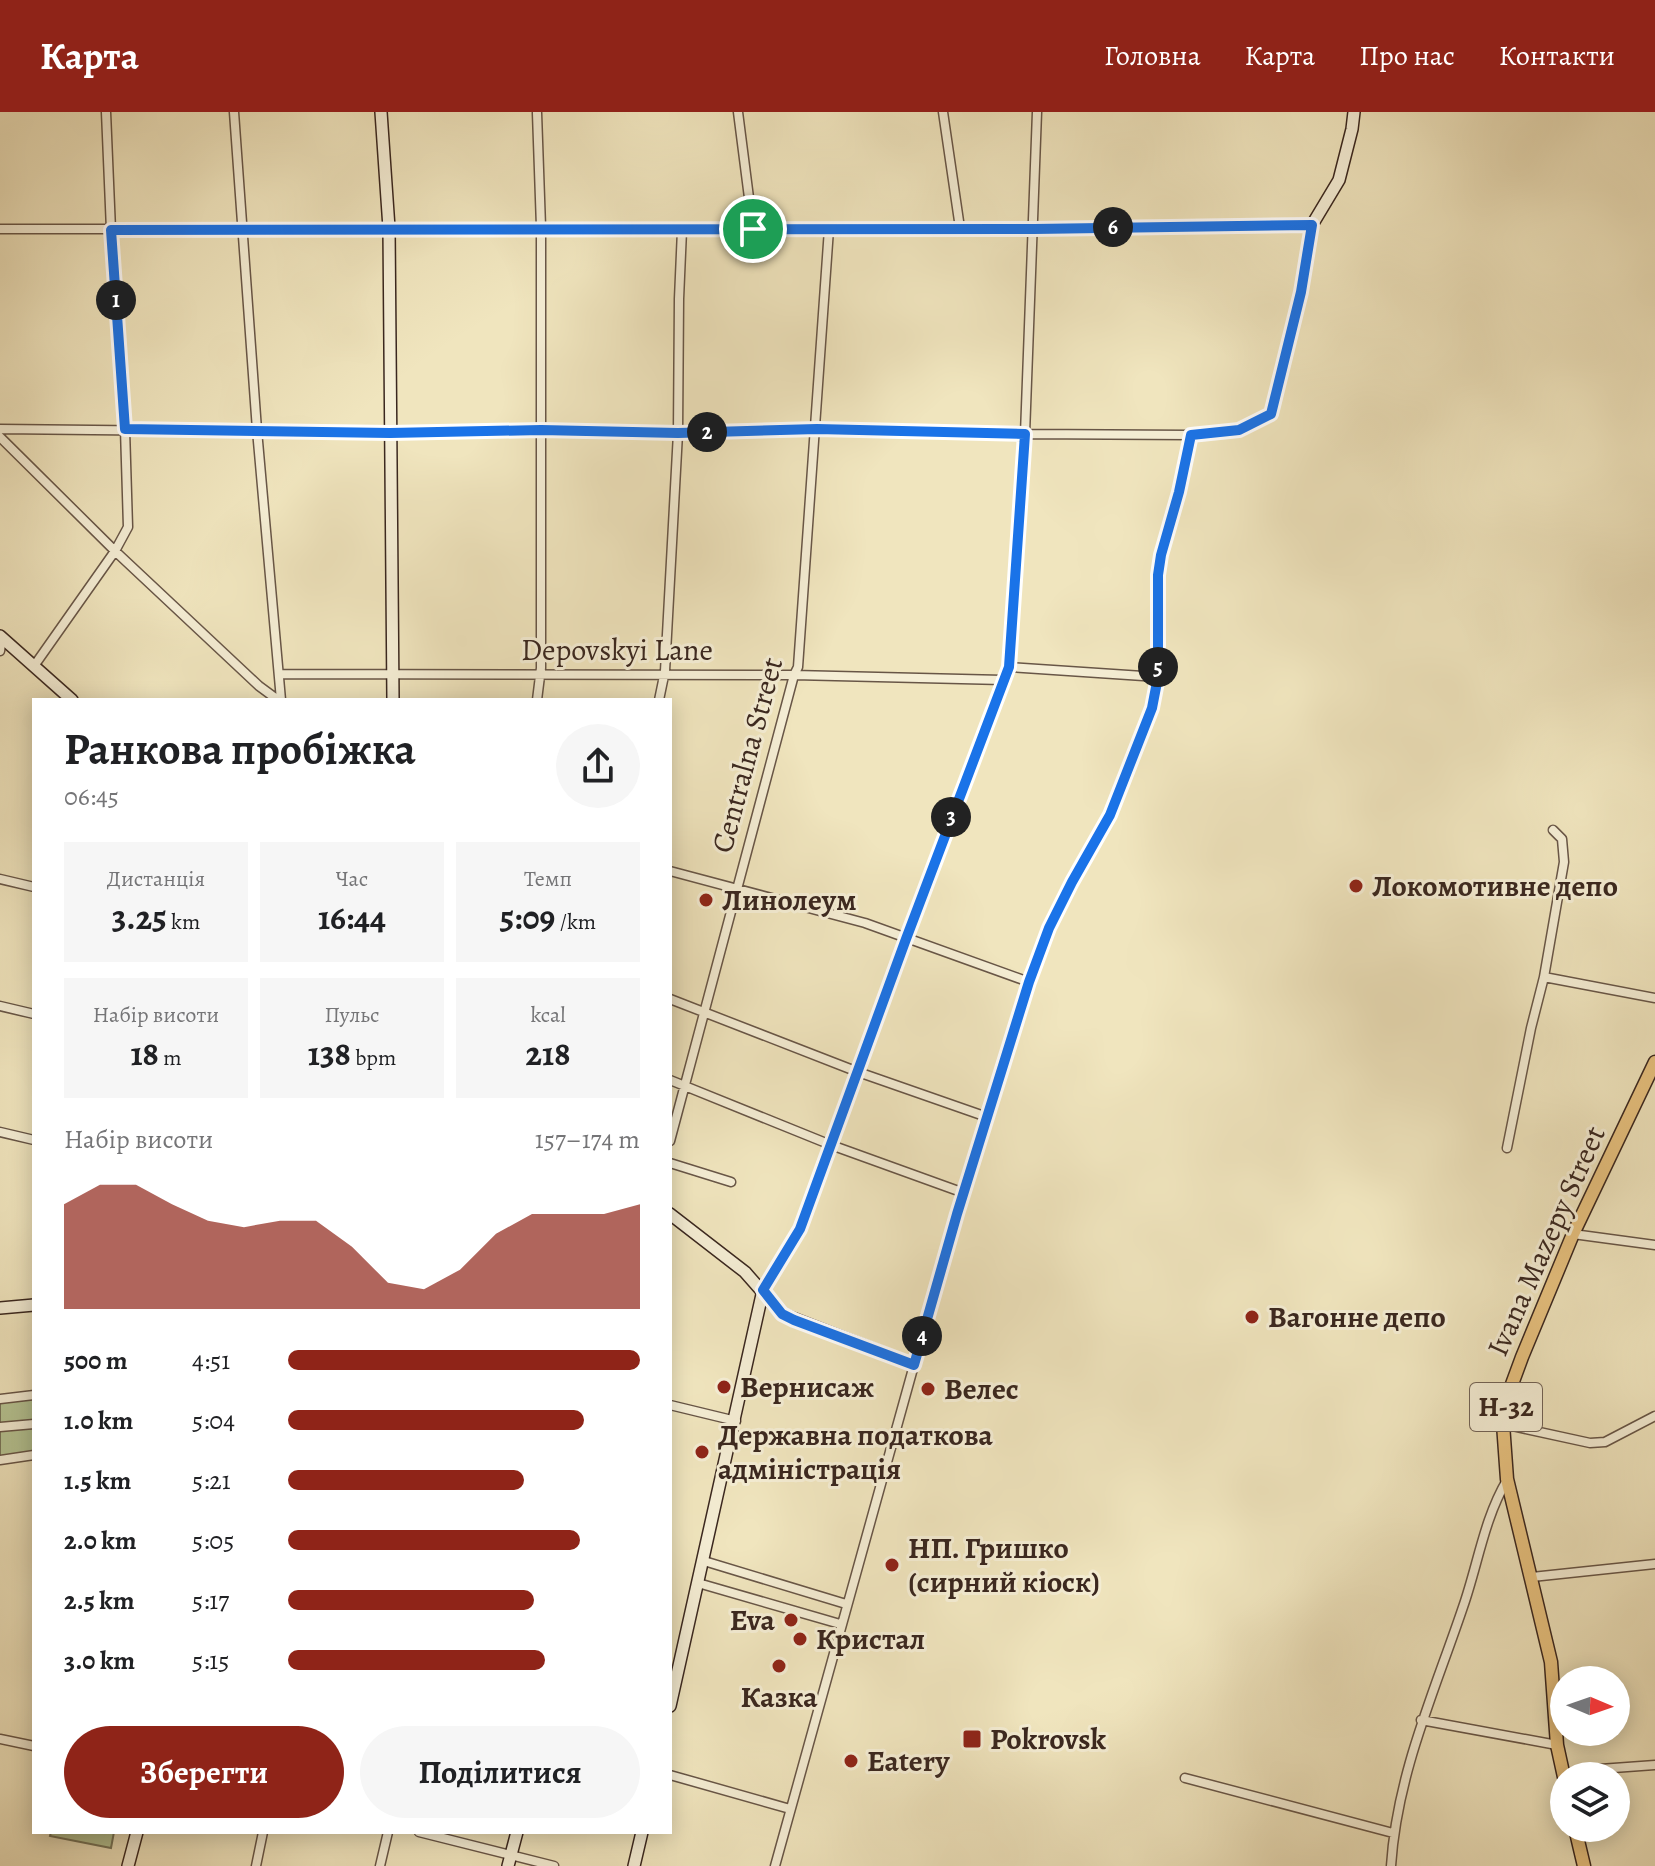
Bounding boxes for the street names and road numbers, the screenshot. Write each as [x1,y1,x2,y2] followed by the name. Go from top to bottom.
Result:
[521,630,713,670] street label: Depovskyi Lane
[702,653,792,857] street label: Centralna Street
[1477,1120,1615,1362] street label: Ivana Mazepy Street
[1470,1383,1542,1431] road number: Н-32

